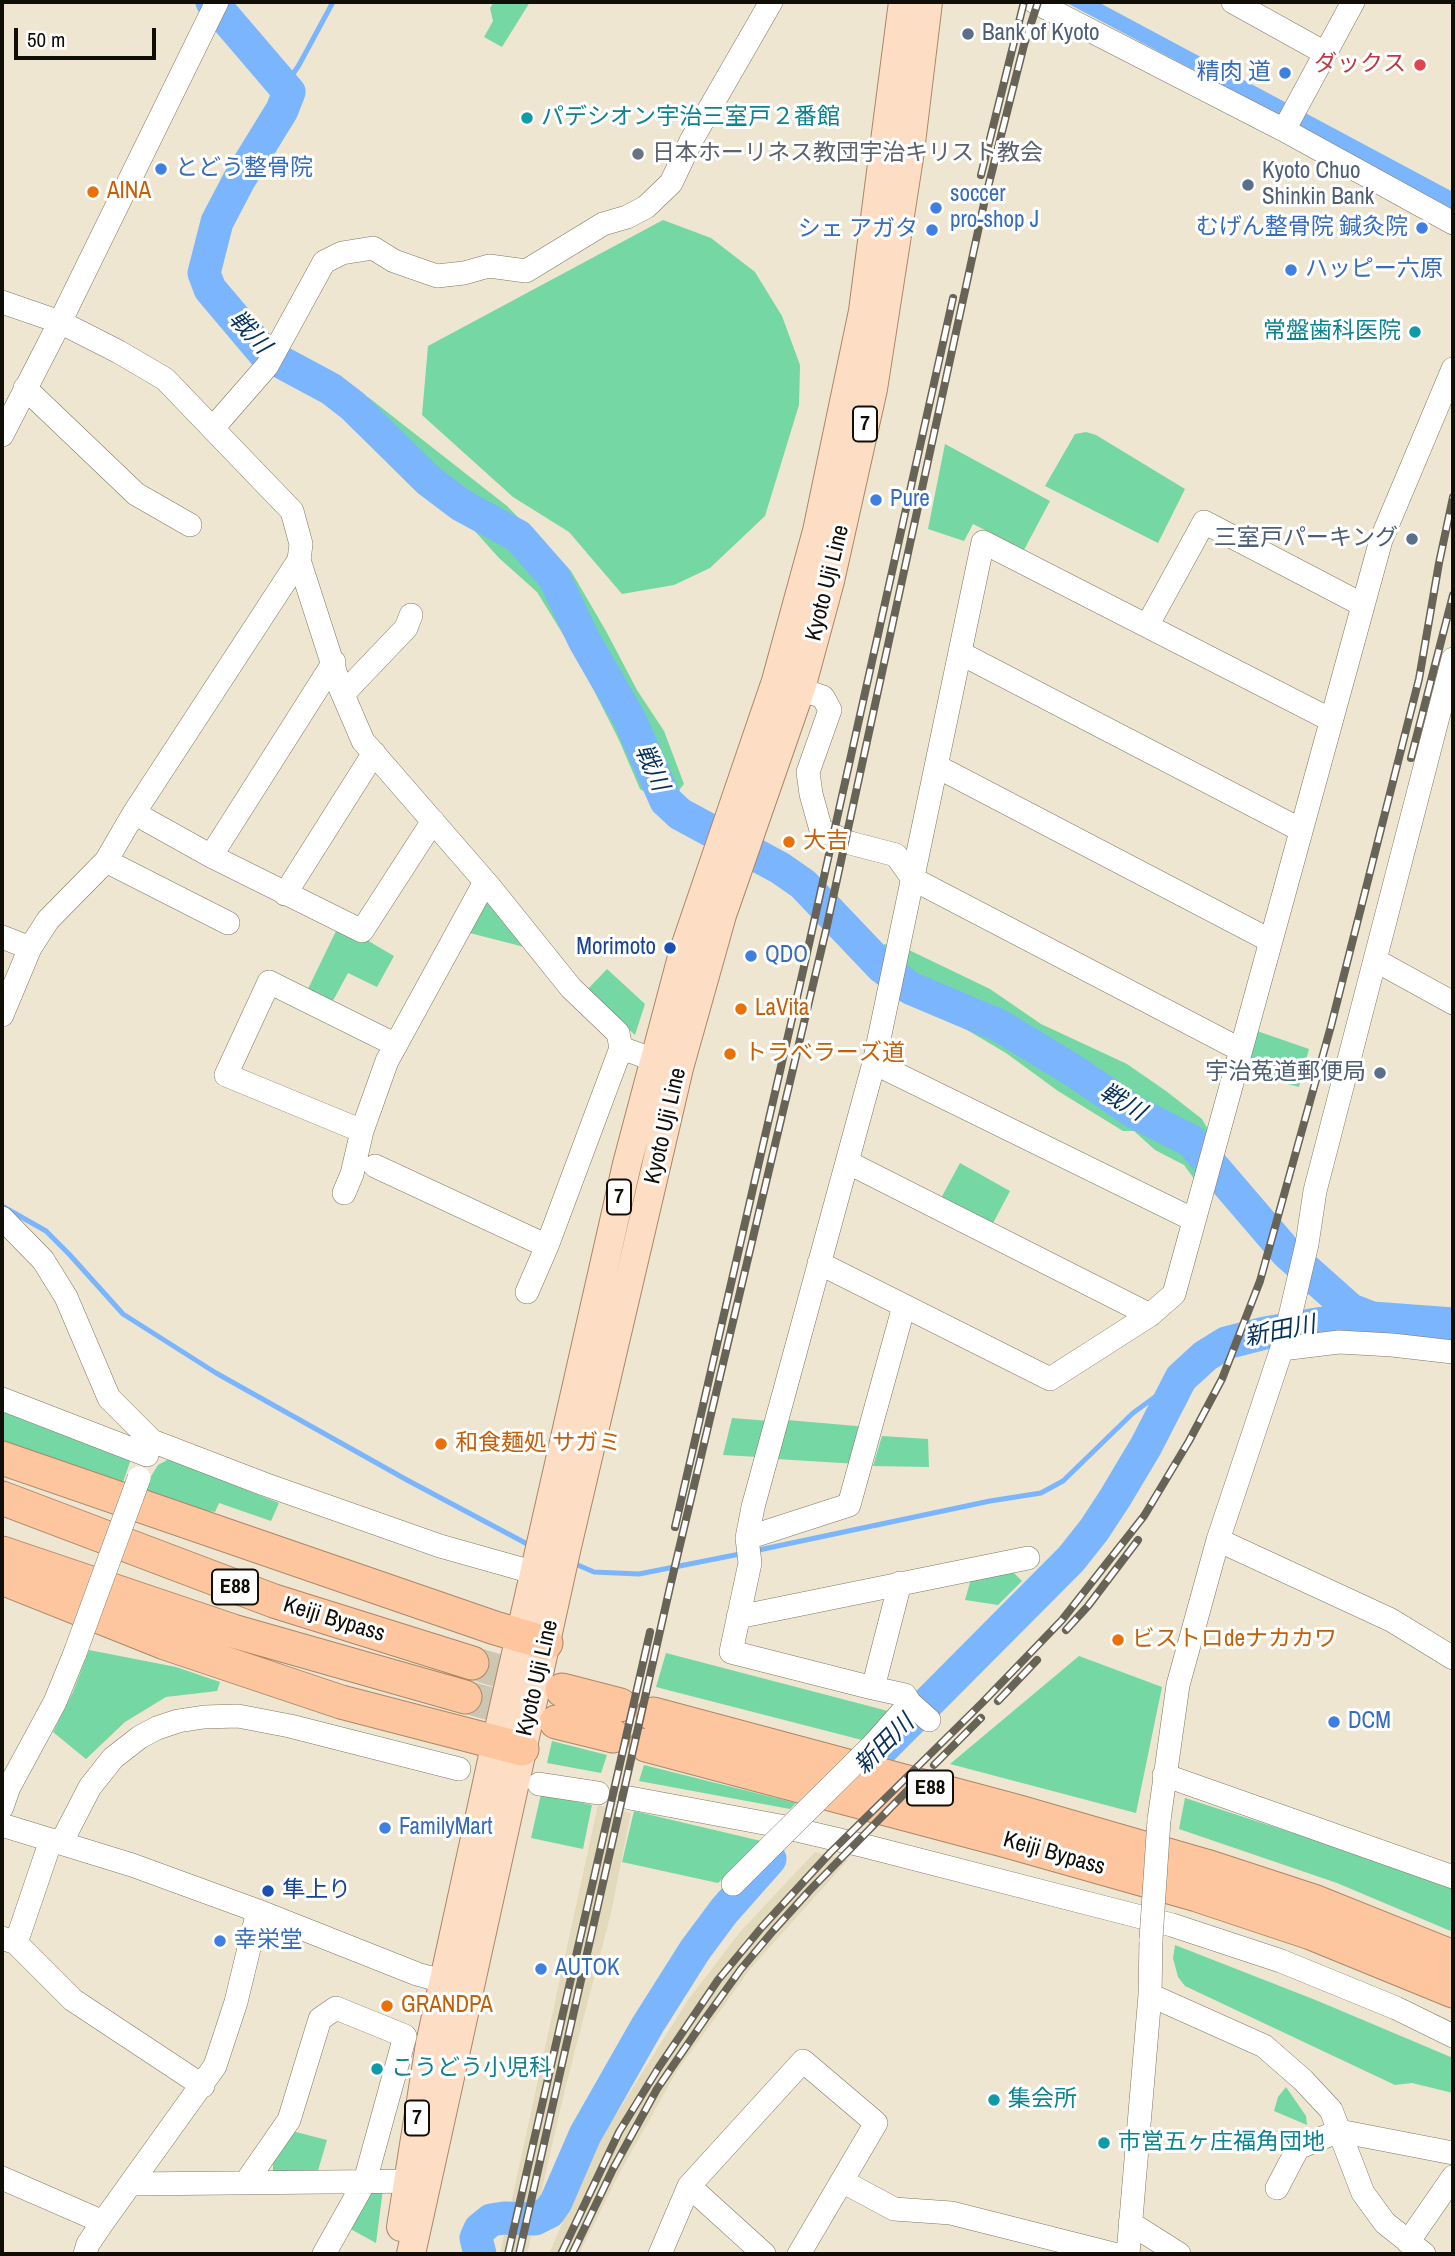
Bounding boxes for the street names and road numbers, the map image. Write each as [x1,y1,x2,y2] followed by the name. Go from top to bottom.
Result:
[853,406,877,442] road number: 7
[800,522,856,644] street label: Kyoto Uji Line
[639,1065,693,1187] street label: Kyoto Uji Line
[607,1180,631,1214] road number: 7
[212,1570,258,1604] road number: E88
[280,1591,388,1649] street label: Keiji Bypass
[511,1617,565,1739] street label: Kyoto Uji Line
[907,1770,953,1806] road number: E88
[1000,1826,1108,1882] street label: Keiji Bypass
[405,2100,429,2136] road number: 7

